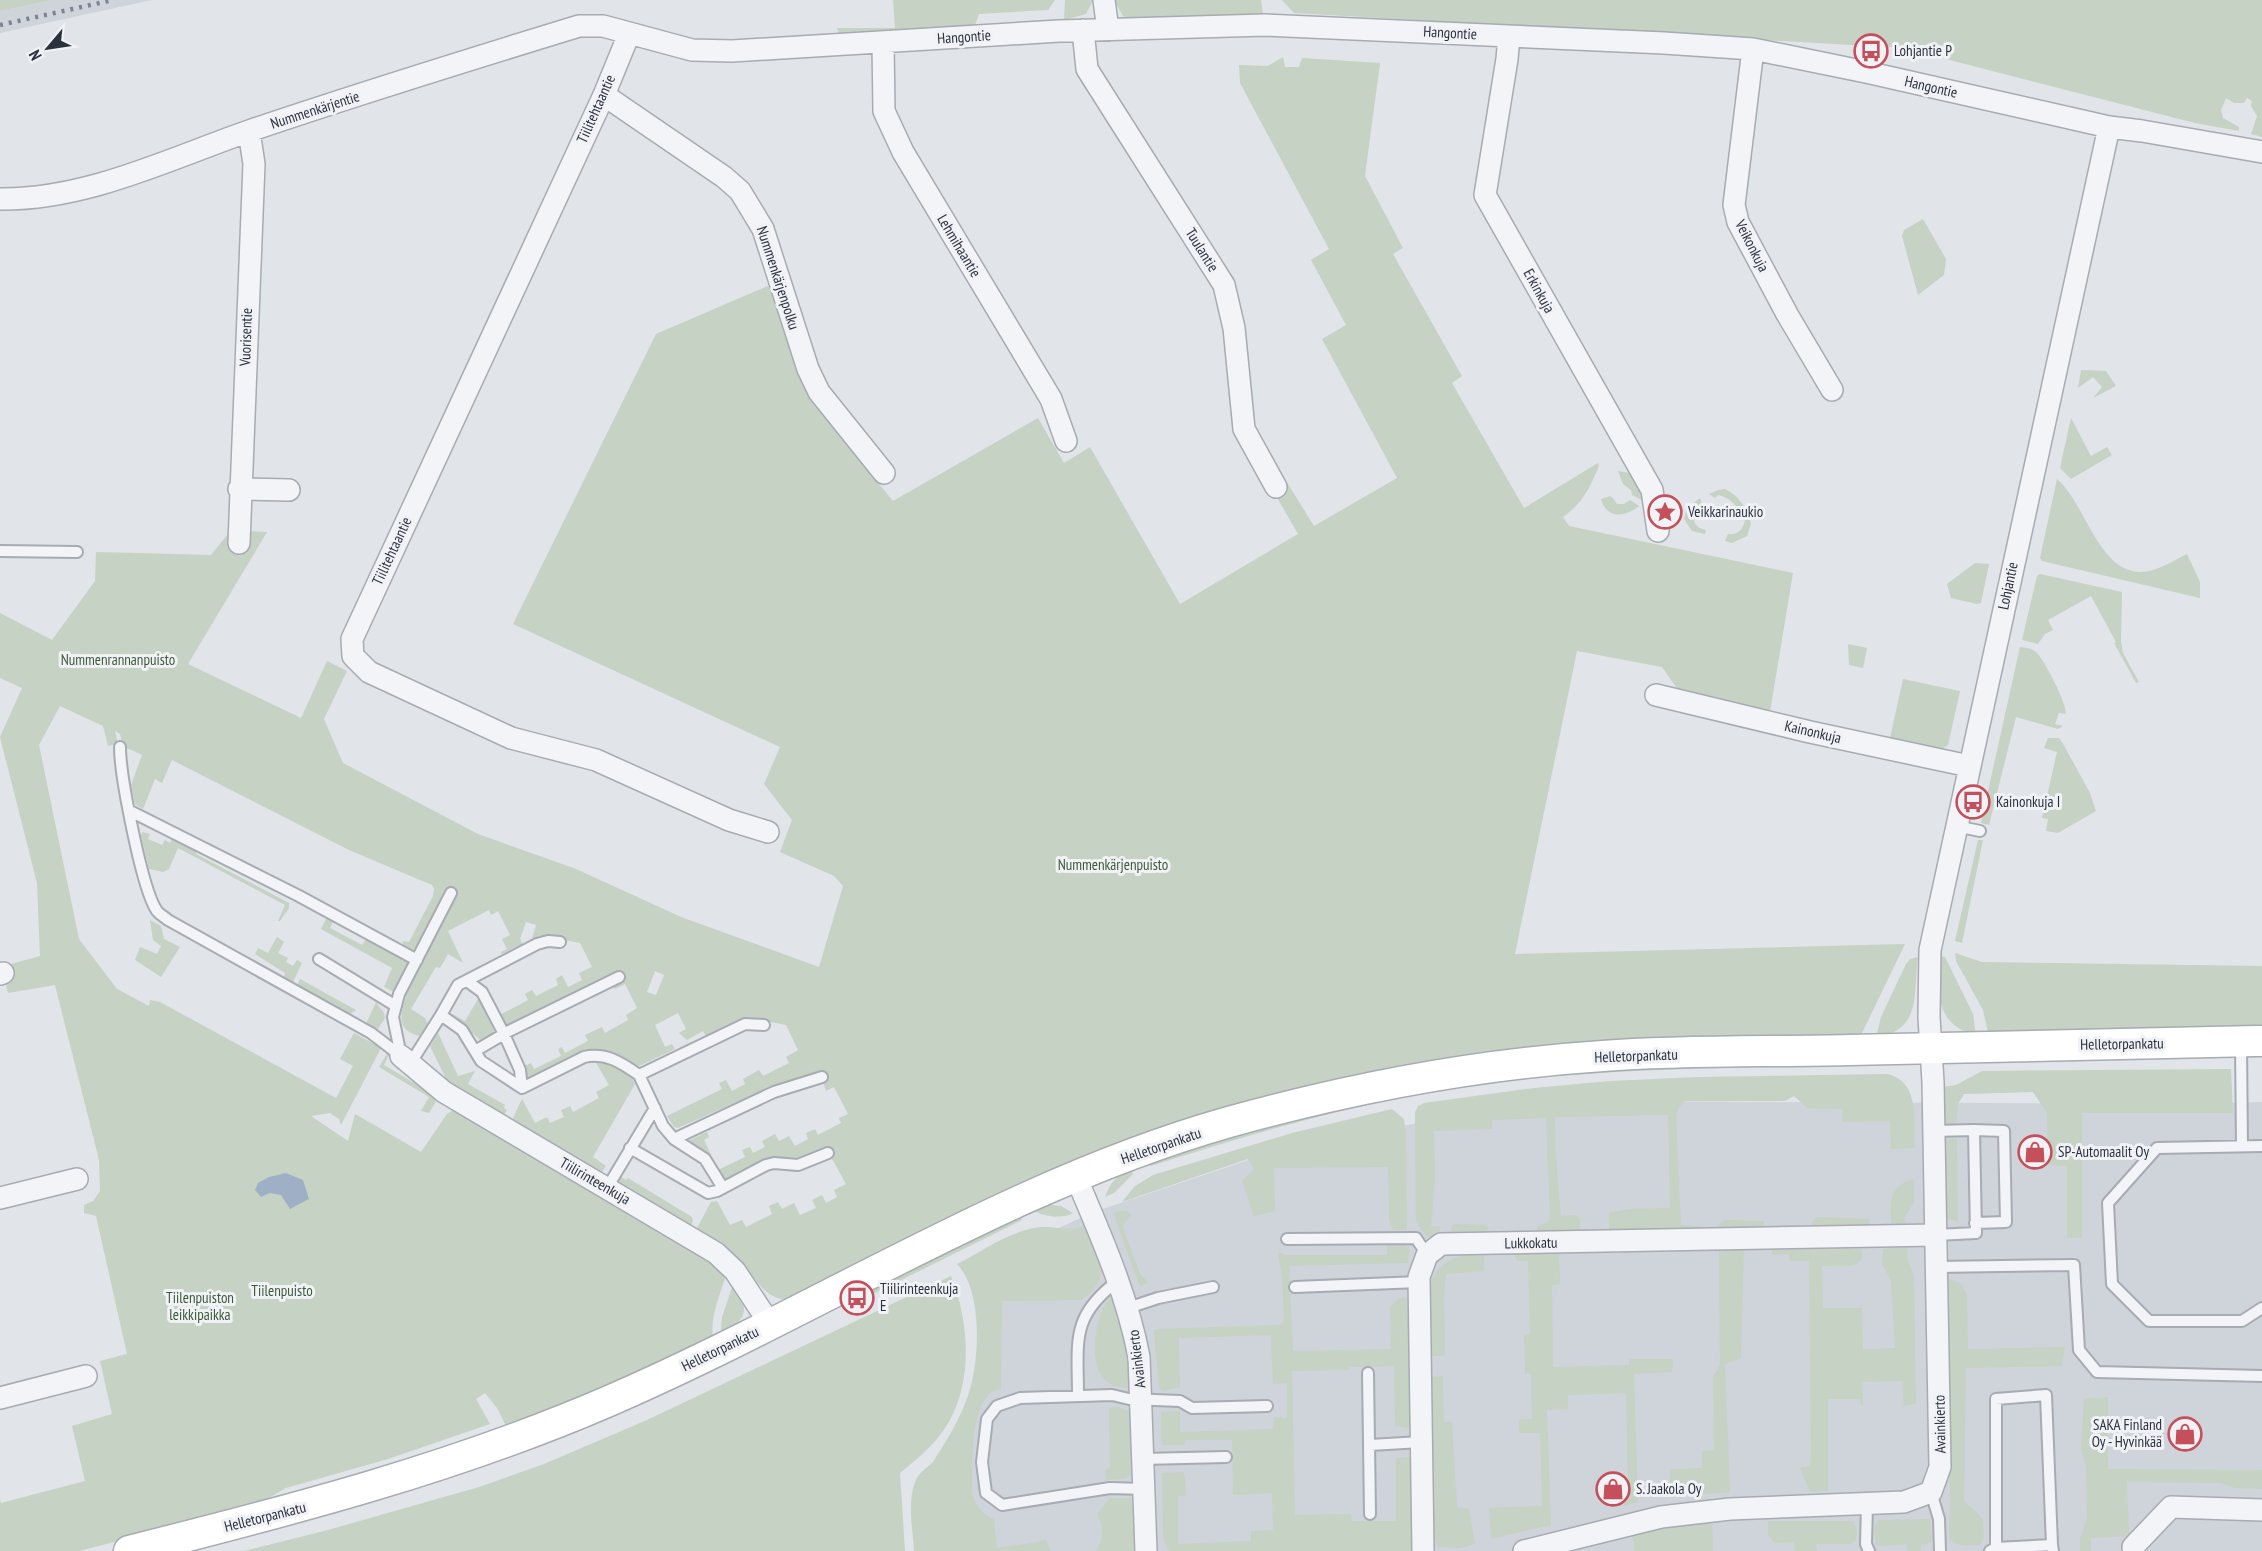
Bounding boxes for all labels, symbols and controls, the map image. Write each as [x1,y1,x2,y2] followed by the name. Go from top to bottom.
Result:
[18,18,78,78] north arrow
[1423,22,1477,43] street label: Hangontie
[936,25,991,48] street label: Hangontie
[1853,33,1889,69] bus stop icon: Lohjantie P
[1894,41,1952,60] place label: Lohjantie P
[24,47,46,64] text: N
[1903,71,1959,102] street label: Hangontie
[572,72,619,146] street label: Tiilitehtaantie
[268,86,362,133] street label: Nummenkärjentie
[933,211,986,281] street label: Lehmihaantie
[1731,216,1774,275] street label: Veikonkuja
[753,224,804,332] street label: Nummenkärjenpolku
[1182,224,1223,275] street label: Tuulantie
[1520,265,1559,316] street label: Erkinkuja
[235,308,256,367] street label: Vuorisentie
[1647,494,1683,530] place icon: Veikkarinaukio
[1687,502,1763,521] place label: Veikkarinaukio
[367,514,416,588] street label: Tiilitehtaantie
[1993,560,2022,611] street label: Lohjantie
[61,650,175,669] park label: Nummenrannanpuisto
[1783,716,1843,747] street label: Kainonkuja
[1955,784,1991,820] bus stop icon: Kainonkuja I
[1996,792,2060,811] place label: Kainonkuja I
[1058,855,1168,874] park label: Nummenkärjenpuisto
[2080,1033,2164,1054] street label: Helletorpankatu
[1594,1045,1678,1066] street label: Helletorpankatu
[1118,1123,1203,1168] street label: Helletorpankatu
[2017,1134,2053,1170] shop icon: SP-Automaalit Oy
[2058,1142,2149,1161] place label: SP-Automaalit Oy
[557,1153,634,1208] street label: Tiilirinteenkuja
[1504,1233,1558,1252] street label: Lukkokatu
[880,1279,958,1315] place label: Tiilirinteenkuja E
[839,1280,875,1316] bus stop icon: Tiilirinteenkuja E
[251,1281,313,1300] park label: Tiilenpuisto
[166,1288,234,1324] park label: Tiilenpuiston leikkipaikka
[678,1322,762,1375] street label: Helletorpankatu
[1124,1329,1149,1389] street label: Avainkierto
[1929,1395,1950,1453] street label: Avainkierto
[2092,1415,2162,1451] place label: SAKA Finland Oy - Hyvinkää
[2167,1416,2203,1452] shop icon: SAKA Finland Oy - Hyvinkää
[1595,1471,1631,1507] shop icon: S. Jaakola Oy
[1636,1479,1702,1498] place label: S. Jaakola Oy
[222,1497,308,1536] street label: Helletorpankatu

